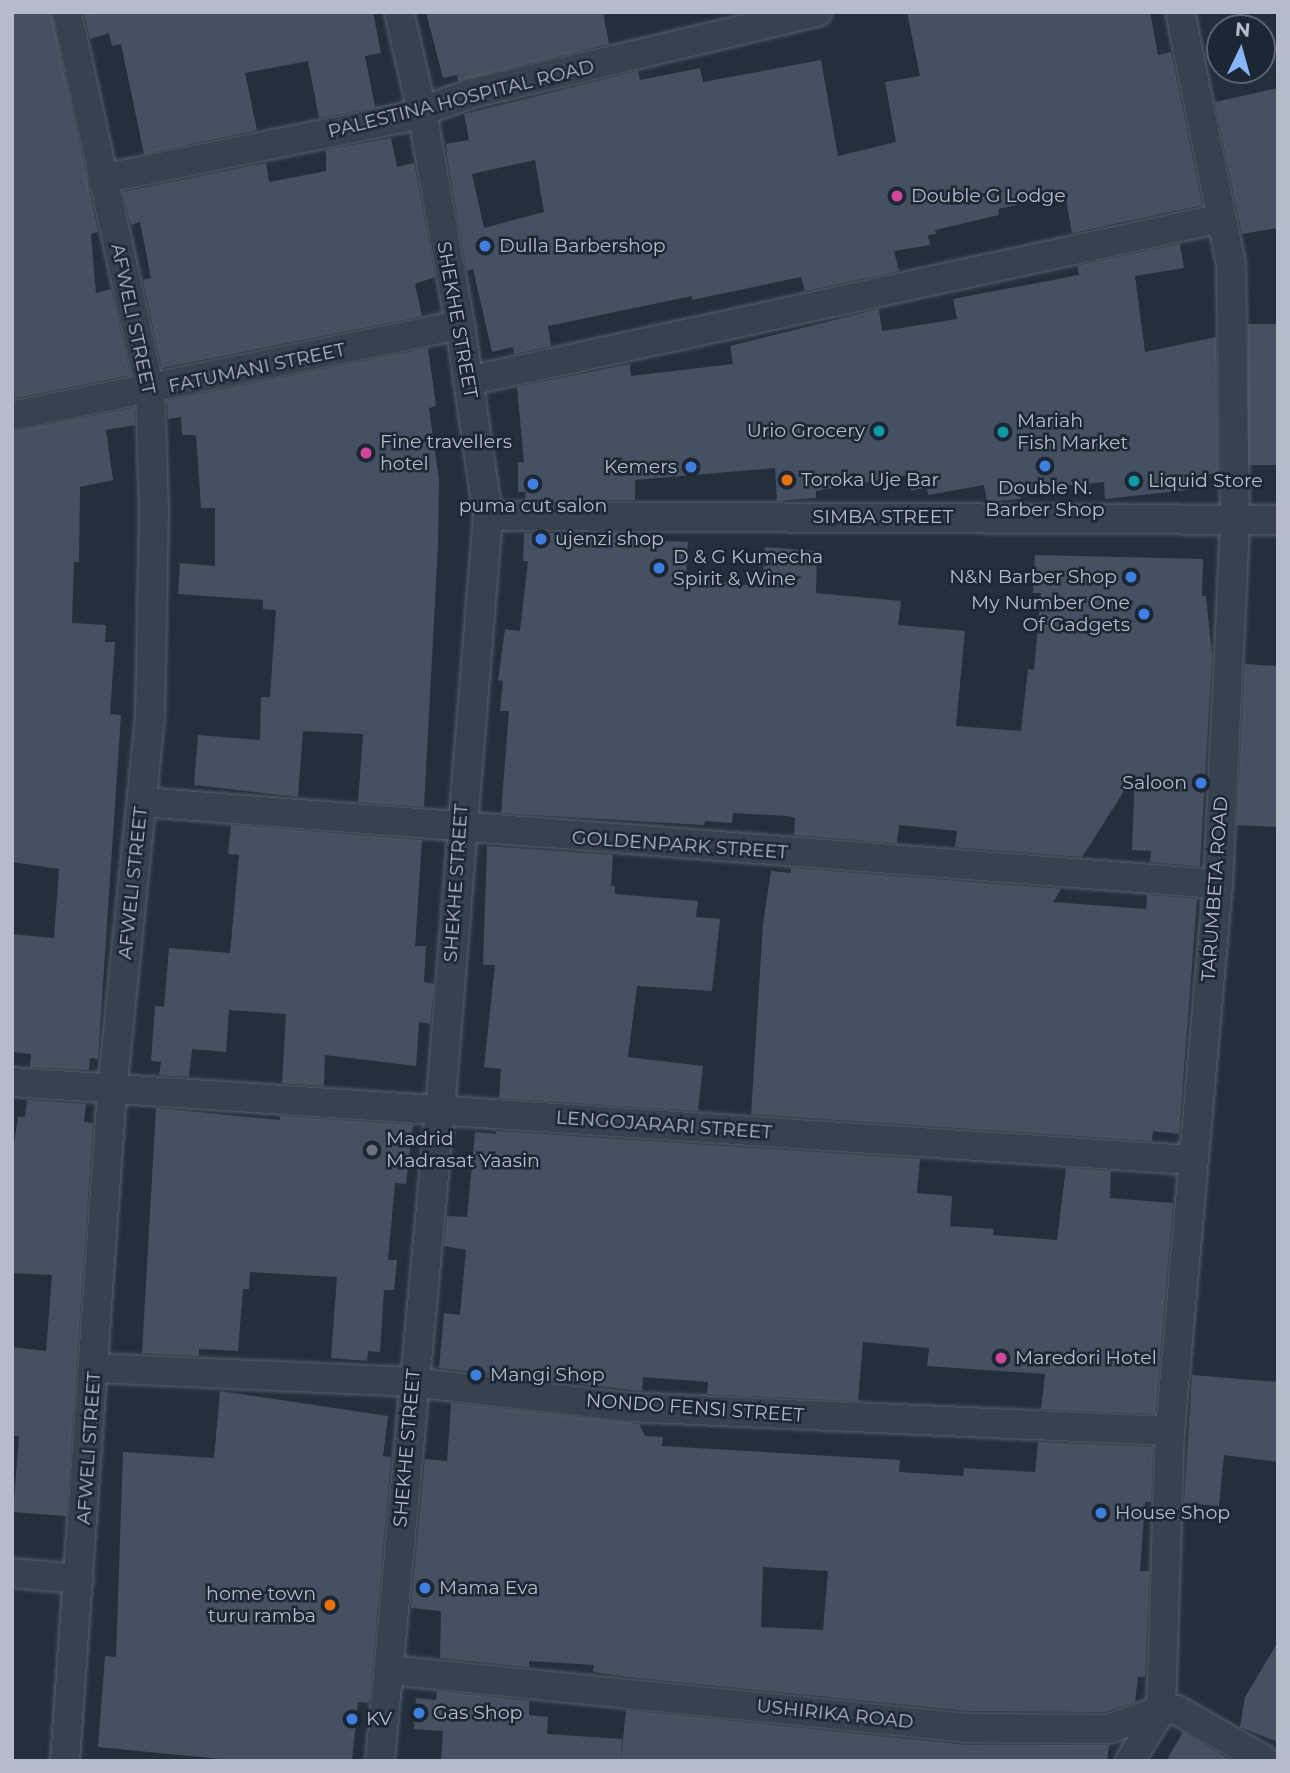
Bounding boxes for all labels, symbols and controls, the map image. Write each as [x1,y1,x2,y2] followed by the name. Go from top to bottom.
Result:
[1206,14,1276,84] north arrow
[1234,17,1251,42] text: N
[326,55,596,143] street label: PALESTINA HOSPITAL ROAD
[911,185,1066,207] place label: Double G Lodge
[889,188,905,204] marker: Double G Lodge
[499,235,666,257] place label: Dulla Barbershop
[477,238,493,254] marker: Dulla Barbershop
[432,240,482,400] street label: SHEKHE STREET
[106,242,160,396] street label: AFWELI STREET
[166,338,348,398] street label: FATUMANI STREET
[1017,410,1128,454] place label: Mariah Fish Market
[747,420,865,442] place label: Urio Grocery
[871,423,887,439] marker: Urio Grocery
[995,424,1011,440] marker: Mariah Fish Market
[380,431,512,475] place label: Fine travellers hotel
[358,445,374,461] marker: Fine travellers hotel
[604,456,677,478] place label: Kemers
[1037,458,1053,474] marker: Double N. Barber Shop
[683,459,699,475] marker: Kemers
[801,469,939,491] place label: Toroka Uje Bar
[1148,470,1263,492] place label: Liquid Store
[779,472,795,488] marker: Toroka Uje Bar
[1126,473,1142,489] marker: Liquid Store
[525,476,541,492] marker: puma cut salon
[985,477,1105,521] place label: Double N. Barber Shop
[459,495,607,517] place label: puma cut salon
[813,506,953,528] street label: SIMBA STREET
[555,528,664,550] place label: ujenzi shop
[533,531,549,547] marker: ujenzi shop
[673,546,823,590] place label: D & G Kumecha Spirit & Wine
[651,560,667,576] marker: D & G Kumecha Spirit & Wine
[949,566,1117,588] place label: N&N Barber Shop
[1123,569,1139,585] marker: N&N Barber Shop
[971,592,1130,636] place label: My Number One Of Gadgets
[1136,606,1152,622] marker: My Number One Of Gadgets
[1122,772,1187,794] place label: Saloon
[1193,775,1209,791] marker: Saloon
[1197,796,1233,982] street label: TARUMBETA ROAD
[439,803,473,963] street label: SHEKHE STREET
[114,805,152,961] street label: AFWELI STREET
[571,826,789,864] street label: GOLDENPARK STREET
[555,1106,773,1144] street label: LENGOJARARI STREET
[386,1128,540,1172] place label: Madrid Madrasat Yaasin
[364,1142,380,1158] marker: Madrid Madrasat Yaasin
[1015,1347,1157,1369] place label: Maredori Hotel
[993,1350,1009,1366] marker: Maredori Hotel
[490,1364,605,1386] place label: Mangi Shop
[468,1367,484,1383] marker: Mangi Shop
[389,1368,425,1528] street label: SHEKHE STREET
[72,1371,106,1525] street label: AFWELI STREET
[585,1389,805,1427] street label: NONDO FENSI STREET
[1115,1502,1230,1524] place label: House Shop
[1093,1505,1109,1521] marker: House Shop
[439,1577,538,1599] place label: Mama Eva
[417,1580,433,1596] marker: Mama Eva
[206,1583,316,1627] place label: home town turu ramba
[322,1597,338,1613] marker: home town turu ramba
[755,1694,915,1734] street label: USHIRIKA ROAD
[433,1702,522,1724] place label: Gas Shop
[411,1705,427,1721] marker: Gas Shop
[366,1708,392,1730] place label: KV
[344,1711,360,1727] marker: KV

